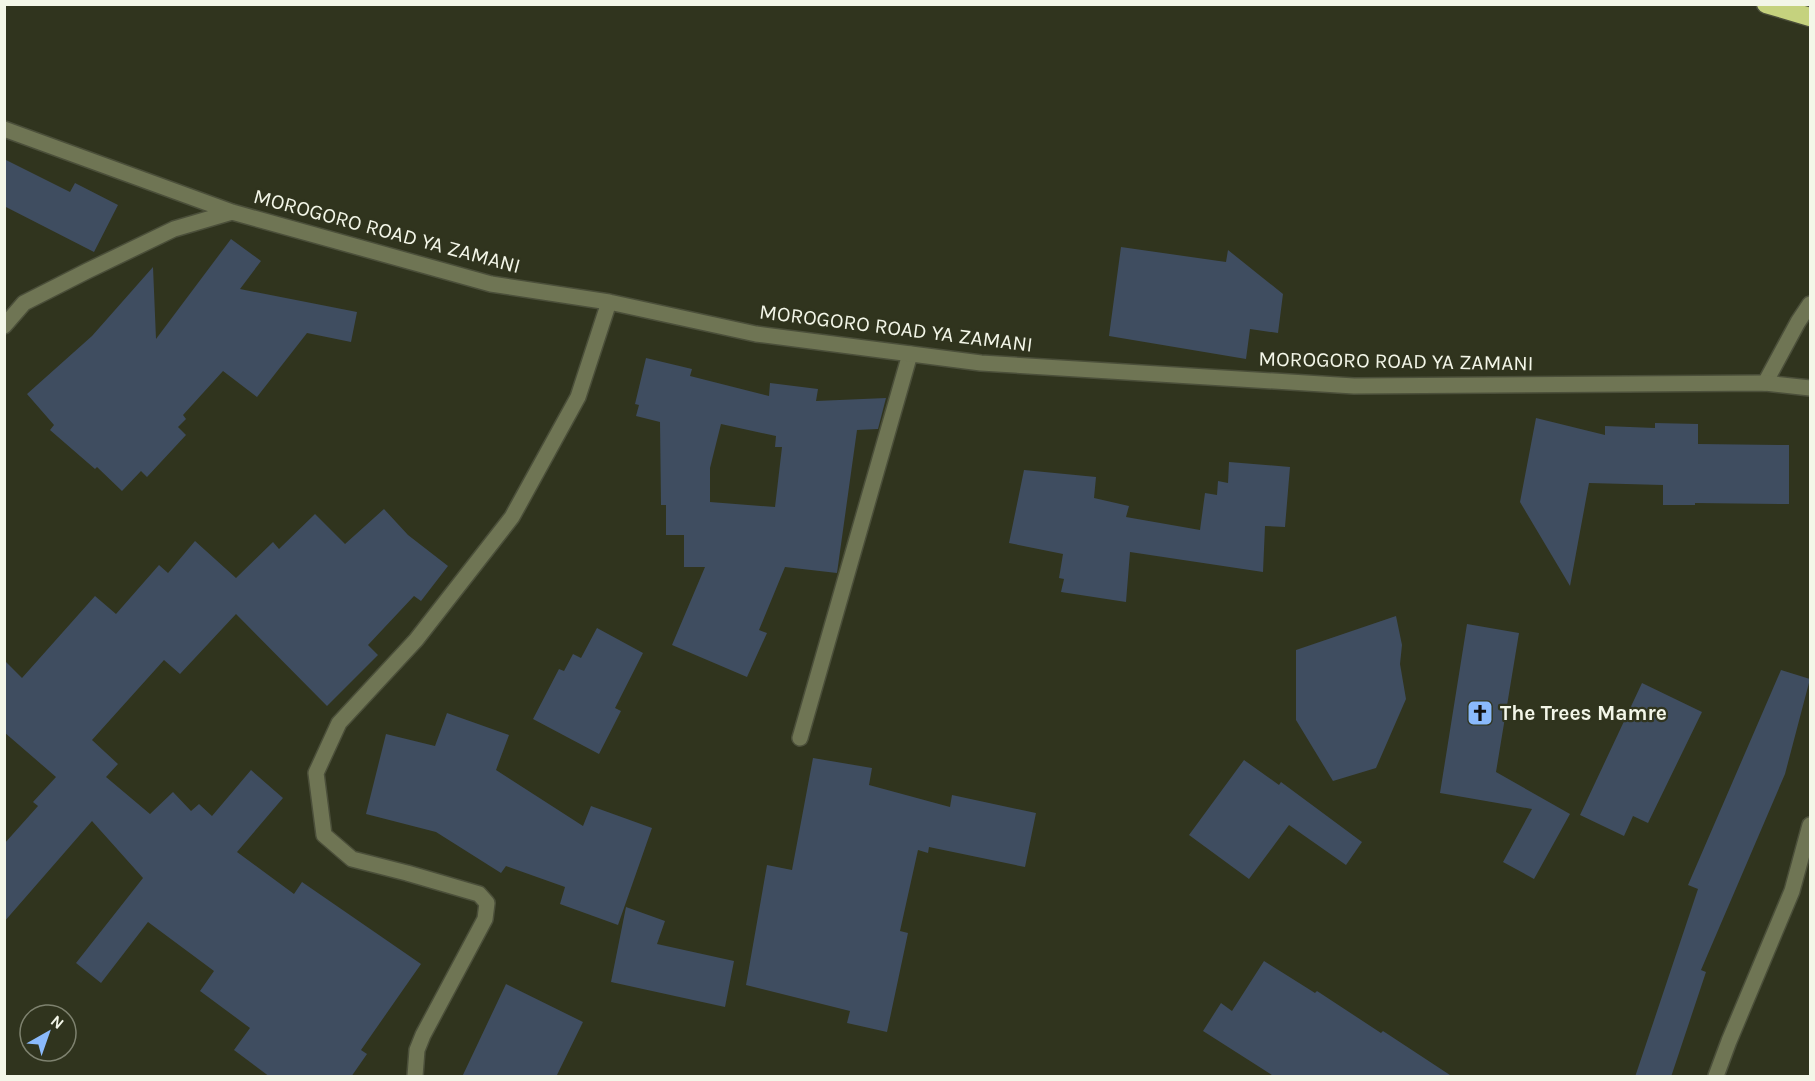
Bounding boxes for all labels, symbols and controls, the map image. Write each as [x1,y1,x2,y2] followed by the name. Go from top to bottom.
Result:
[251,184,523,278] street label: MOROGORO ROAD YA ZAMANI
[758,299,1034,357] street label: MOROGORO ROAD YA ZAMANI
[1258,347,1534,375] street label: MOROGORO ROAD YA ZAMANI
[1465,698,1495,728] church icon: The Trees Mamre
[1500,701,1667,725] place label: The Trees Mamre
[18,1003,78,1063] north arrow
[47,1011,68,1033] text: N

